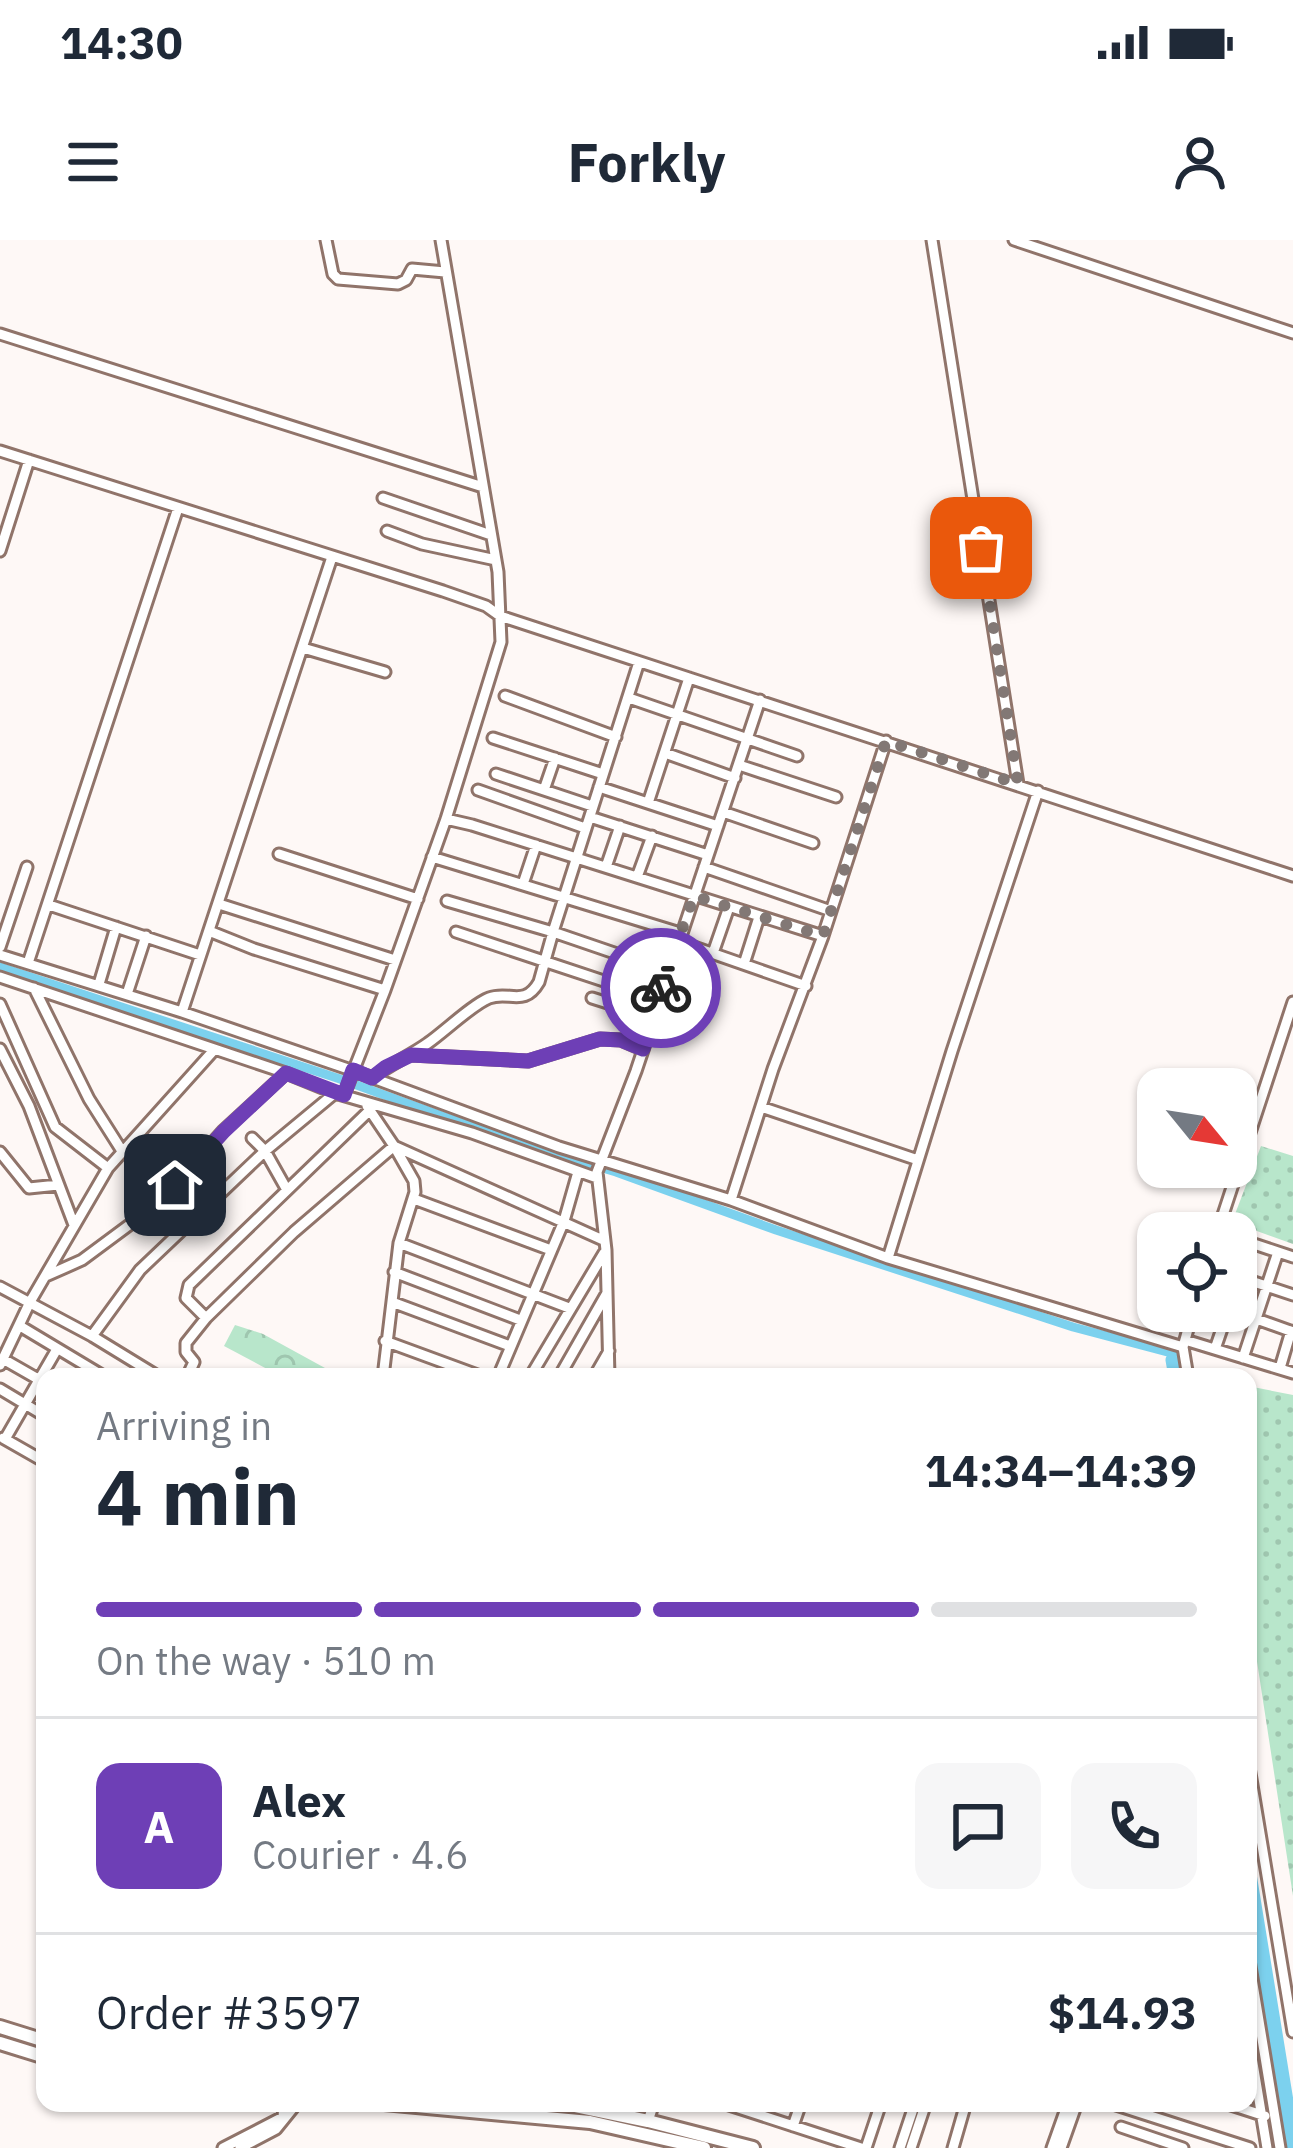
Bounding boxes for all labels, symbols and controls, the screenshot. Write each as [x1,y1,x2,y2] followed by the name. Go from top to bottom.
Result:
[60,13,183,71] text: 14:30
[567,127,726,197] text: Forkly
[60,129,126,195] icon: menu
[1167,129,1233,195] icon: person
[930,497,1032,599] pin
[948,515,1014,581] icon: bag
[601,928,721,1048] courier
[628,955,694,1021] icon: bike
[1137,1068,1257,1188] north arrow
[1137,1068,1257,1332] map controls
[124,1134,226,1236] pin
[142,1152,208,1218] icon: home
[1137,1212,1257,1332] button: locate
[96,1400,272,1451] text: Arriving in
[925,1441,1197,1499] text: 14:34–14:39
[96,1445,300,1546] text: 4 min
[96,1635,436,1686] text: On the way · 510 m
[915,1763,1041,1889] button: chat
[1071,1763,1197,1889] button: phone
[252,1771,346,1829] text: Alex
[144,1797,174,1855] text: A
[252,1829,469,1880] text: Courier · 4.6
[96,1983,362,2041] text: Order #3597
[1048,1983,1197,2041] text: $14.93

